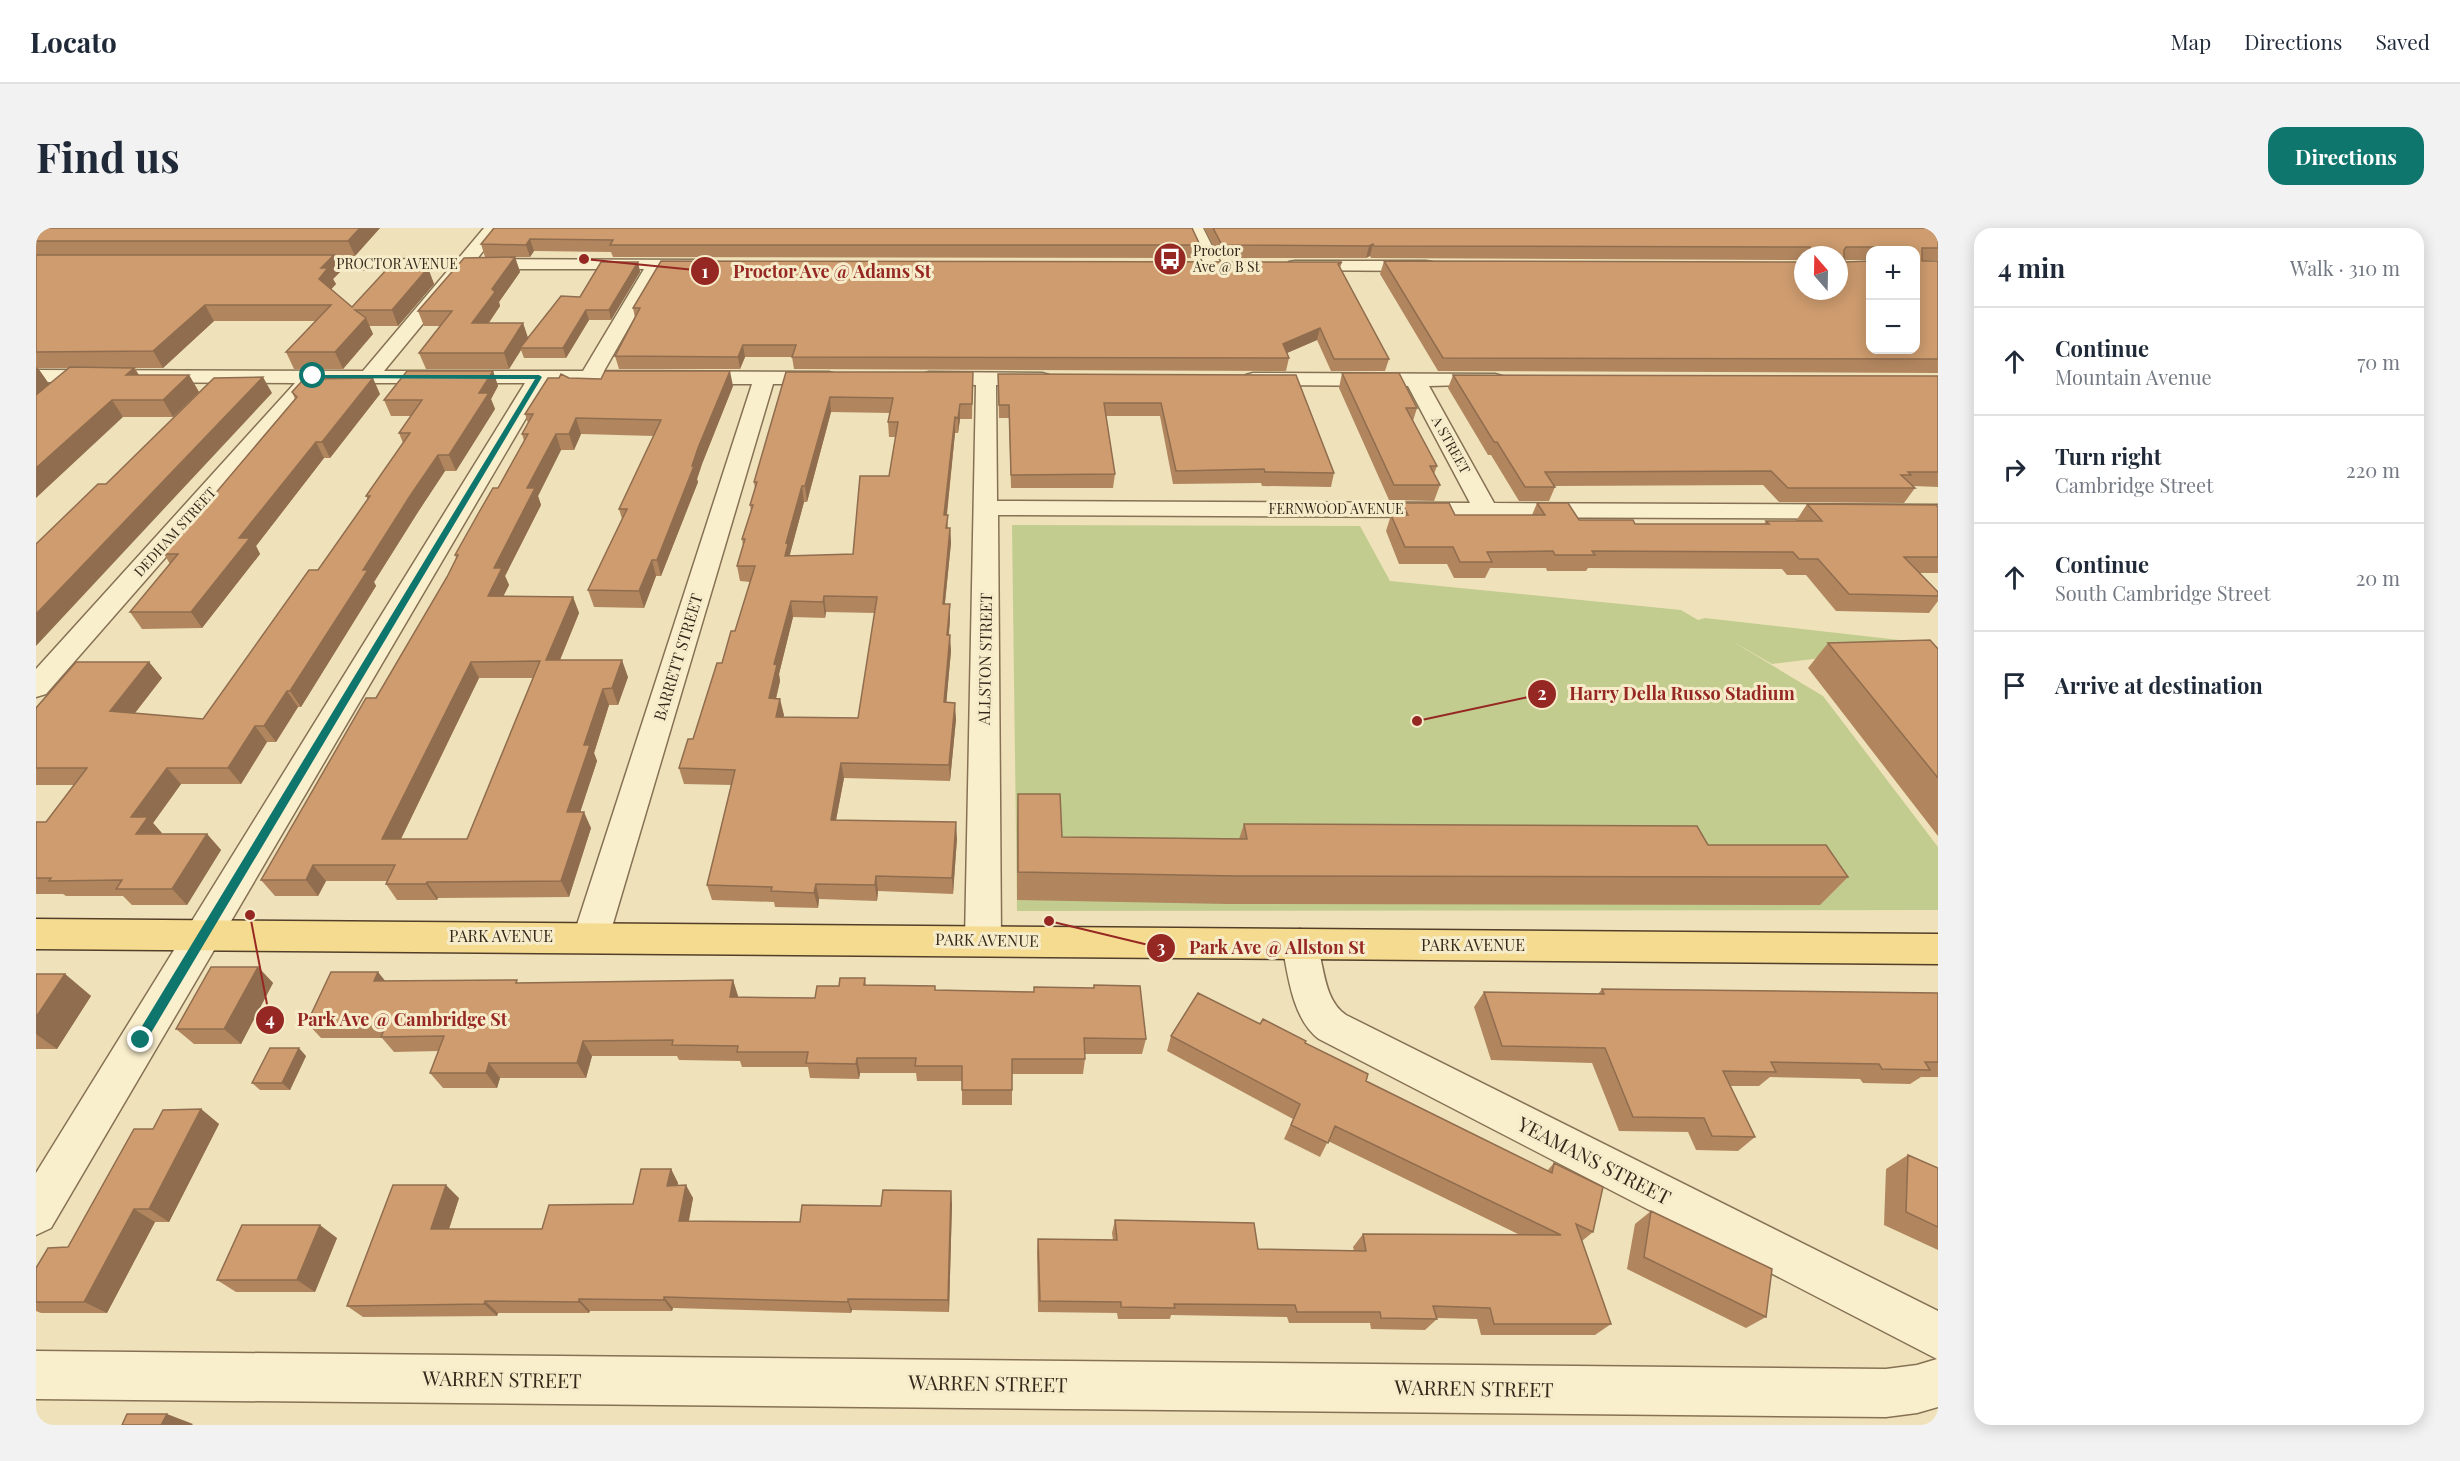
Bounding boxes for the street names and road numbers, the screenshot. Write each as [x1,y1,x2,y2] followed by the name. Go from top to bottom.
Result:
[336,254,458,273] street label: PROCTOR AVENUE
[1427,412,1475,477] street label: A STREET
[129,483,220,581] street label: DEDHAM STREET
[1268,499,1404,518] street label: FERNWOOD AVENUE
[648,591,707,723] street label: BARRETT STREET
[973,592,996,726] street label: ALLSTON STREET
[449,925,553,946] street label: PARK AVENUE
[935,928,1039,951] street label: PARK AVENUE
[1421,934,1525,955] street label: PARK AVENUE
[1513,1109,1676,1210] street label: YEAMANS STREET
[421,1364,582,1393] street label: WARREN STREET
[907,1368,1068,1397] street label: WARREN STREET
[1393,1373,1554,1402] street label: WARREN STREET

